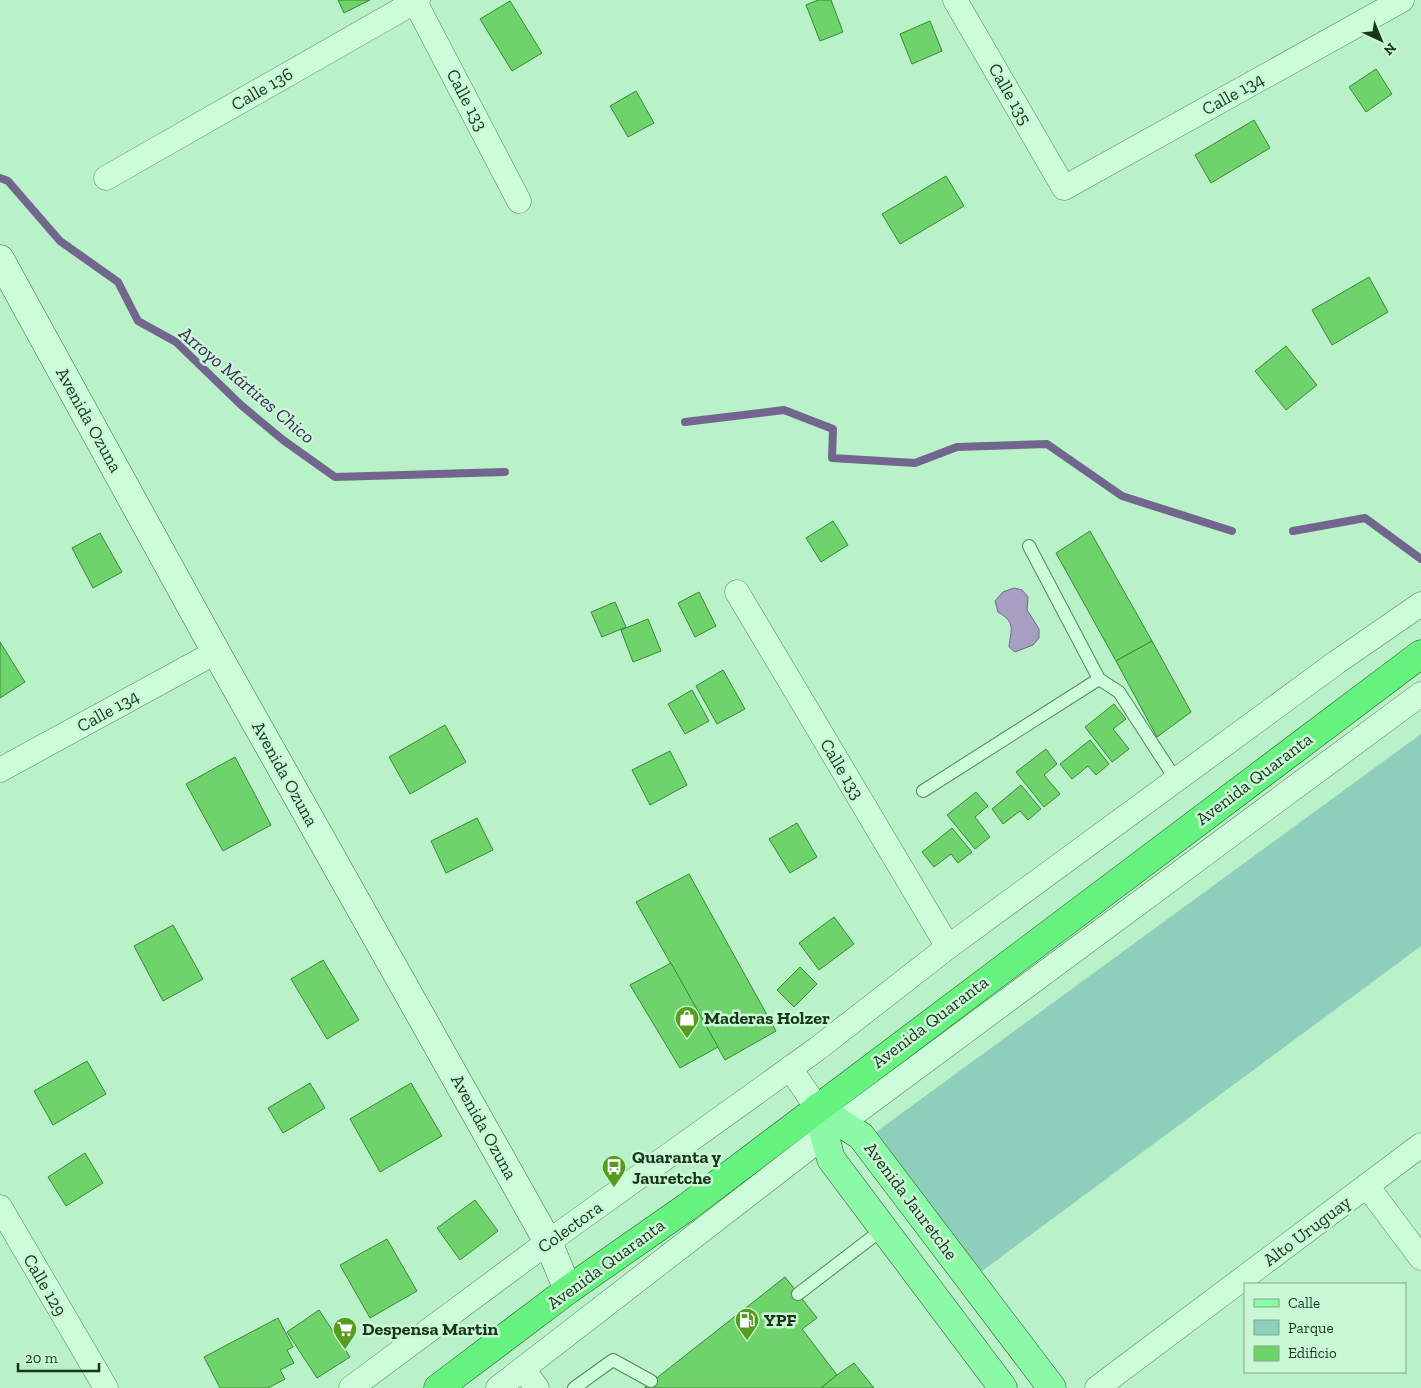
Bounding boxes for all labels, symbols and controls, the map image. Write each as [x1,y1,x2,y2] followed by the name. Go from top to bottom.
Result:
[1356,15,1406,65] north arrow
[1380,39,1399,59] text: N
[984,59,1036,129] street label: Calle 135
[227,63,297,115] street label: Calle 136
[442,65,493,135] street label: Calle 133
[1198,68,1268,120] street label: Calle 134
[174,321,319,448] water label: Arroyo Mártires Chico
[51,364,127,477] street label: Avenida Ozuna
[73,685,143,737] street label: Calle 134
[247,718,323,831] street label: Avenida Ozuna
[1191,728,1317,830] street label: Avenida Quaranta
[815,735,869,804] street label: Calle 133
[867,971,993,1073] street label: Avenida Quaranta
[674,1005,700,1039] shop icon: Maderas Holzer
[704,1007,830,1029] place label: Maderas Holzer
[446,1071,522,1184] street label: Avenida Ozuna
[860,1138,962,1264] street label: Avenida Jauretche
[632,1146,721,1189] place label: Quaranta y Jauretche
[601,1154,627,1188] bus stop icon: Quaranta y Jauretche
[1259,1190,1356,1271] street label: Alto Uruguay
[533,1196,607,1258] street label: Colectora
[543,1214,669,1314] street label: Avenida Quaranta
[18,1250,72,1320] street label: Calle 129
[1244,1283,1406,1373] legend
[1288,1294,1320,1312] text: Calle
[734,1307,760,1341] fuel station icon: YPF
[764,1309,797,1331] place label: YPF
[332,1316,358,1350] supermarket icon: Despensa Martin
[362,1318,499,1340] place label: Despensa Martin
[1288,1319,1334,1337] text: Parque
[18,1340,99,1372] scale bar
[1288,1344,1337,1362] text: Edificio
[25,1349,58,1367] text: 20 m

